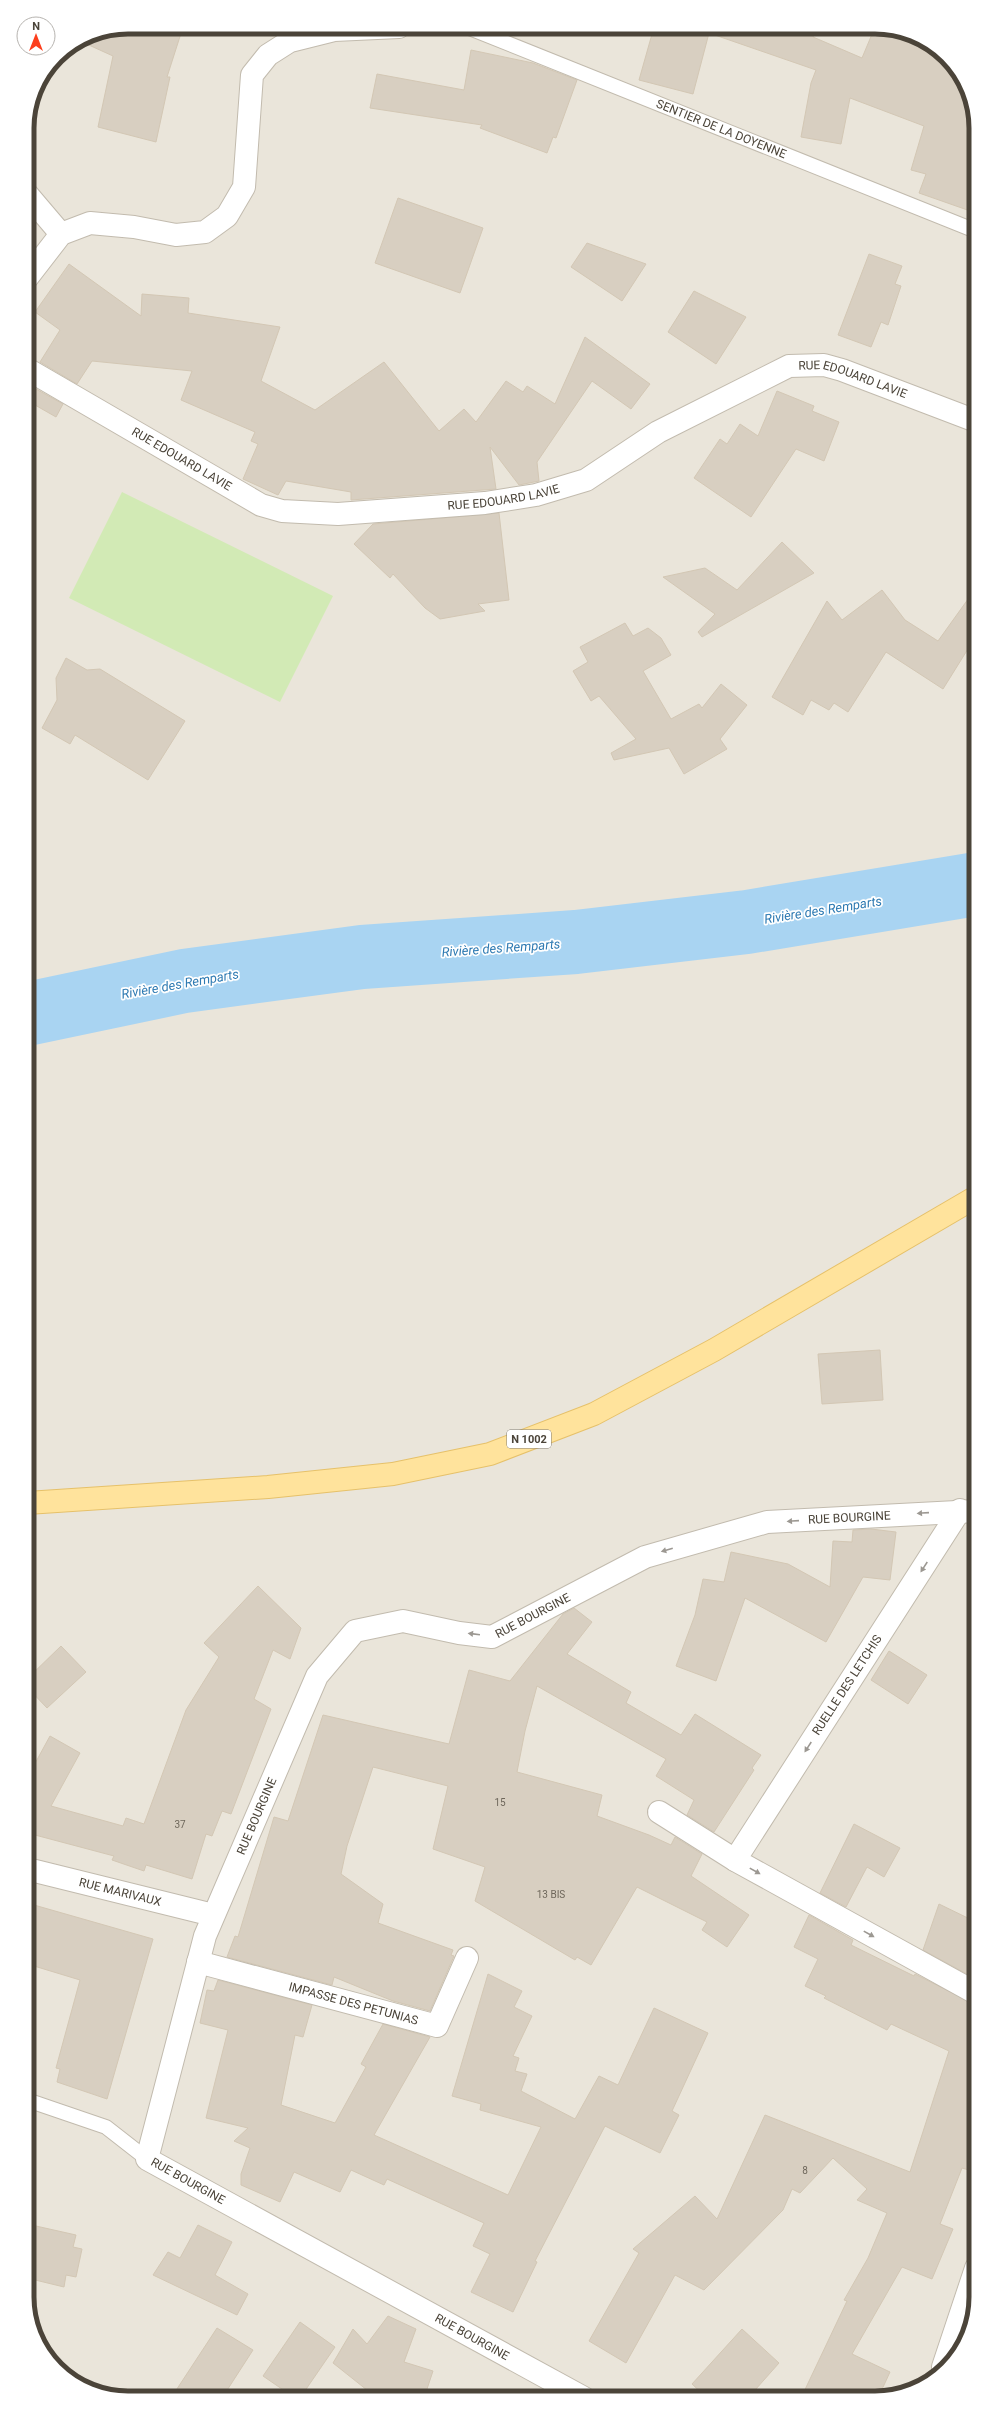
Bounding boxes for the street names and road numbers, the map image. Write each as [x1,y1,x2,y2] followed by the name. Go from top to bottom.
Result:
[654,97,789,161] street label: SENTIER DE LA DOYENNE
[798,358,909,401] street label: RUE EDOUARD LAVIE
[129,424,234,494] street label: RUE EDOUARD LAVIE
[447,481,561,513] street label: RUE EDOUARD LAVIE
[507,1430,551,1448] road number: N 1002
[808,1508,891,1527] street label: RUE BOURGINE
[493,1590,573,1641] street label: RUE BOURGINE
[809,1632,885,1738] street label: RUELLE DES LETCHIS
[234,1775,279,1857] street label: RUE BOURGINE
[78,1875,163,1909] street label: RUE MARIVAUX
[287,1980,420,2028] street label: IMPASSE DES PETUNIAS
[148,2155,228,2207] street label: RUE BOURGINE
[432,2311,512,2363] street label: RUE BOURGINE

